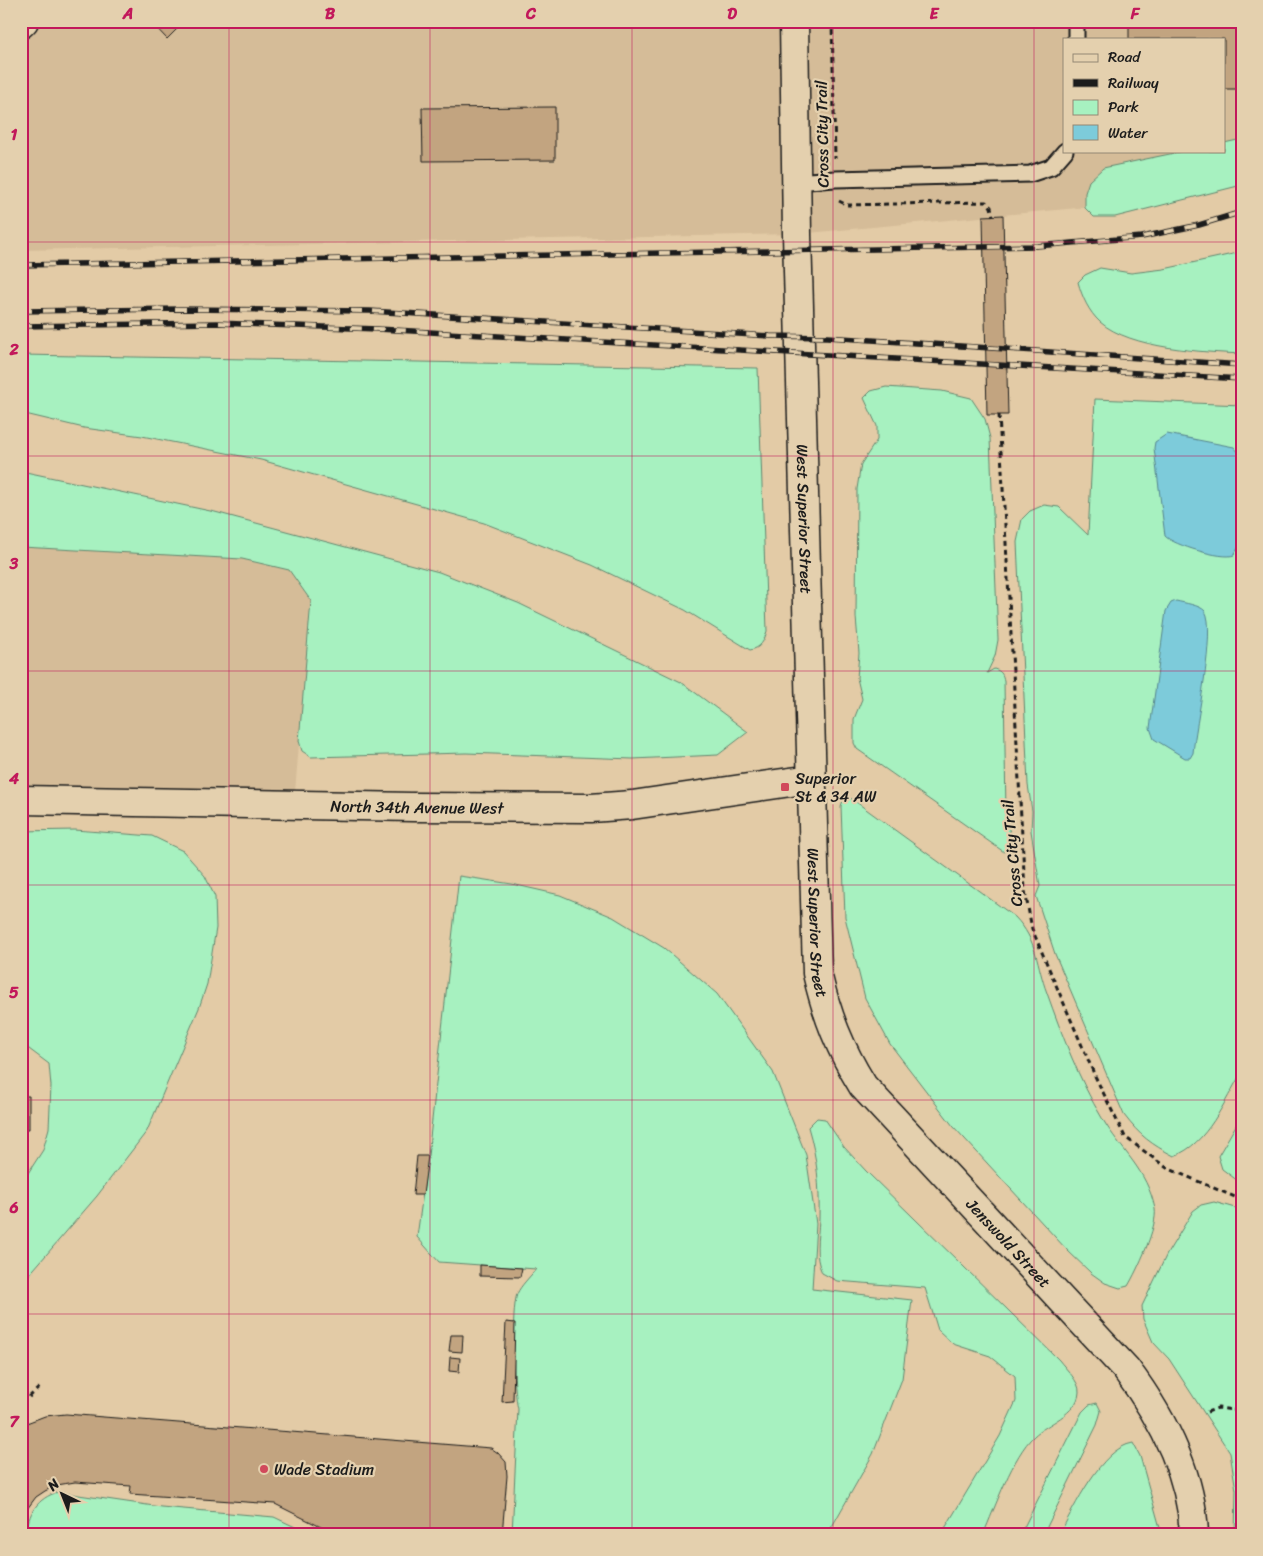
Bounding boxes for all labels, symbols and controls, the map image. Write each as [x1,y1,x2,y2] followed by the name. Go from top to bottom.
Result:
[122,0,133,28] text: A
[325,0,336,28] text: B
[525,0,537,28] text: C
[727,0,737,28] text: D
[930,0,940,28] text: E
[1130,0,1141,28] text: F
[1063,38,1226,152] legend
[1108,44,1141,70] text: Road
[1108,70,1159,96] text: Railway
[807,80,837,188] street label: Cross City Trail
[1108,94,1139,120] text: Park
[11,120,18,149] text: 1
[1108,120,1148,146] text: Water
[8,335,19,364] text: 2
[788,444,821,594] street label: West Superior Street
[9,549,19,578] text: 3
[8,764,19,793] text: 4
[795,764,877,811] place label: Superior St & 34 AW
[779,781,791,793] marker: Superior St & 34 AW
[330,791,504,822] street label: North 34th Avenue West
[993,798,1031,908] street label: Cross City Trail
[799,847,837,1001] street label: West Superior Street
[9,978,19,1007] text: 5
[958,1190,1058,1295] street label: Jenswold Street
[8,1193,19,1222] text: 6
[9,1407,20,1436] text: 7
[274,1455,374,1484] place label: Wade Stadium
[258,1463,270,1475] marker: Wade Stadium
[38,1468,88,1518] north arrow
[41,1472,66,1498] text: N

